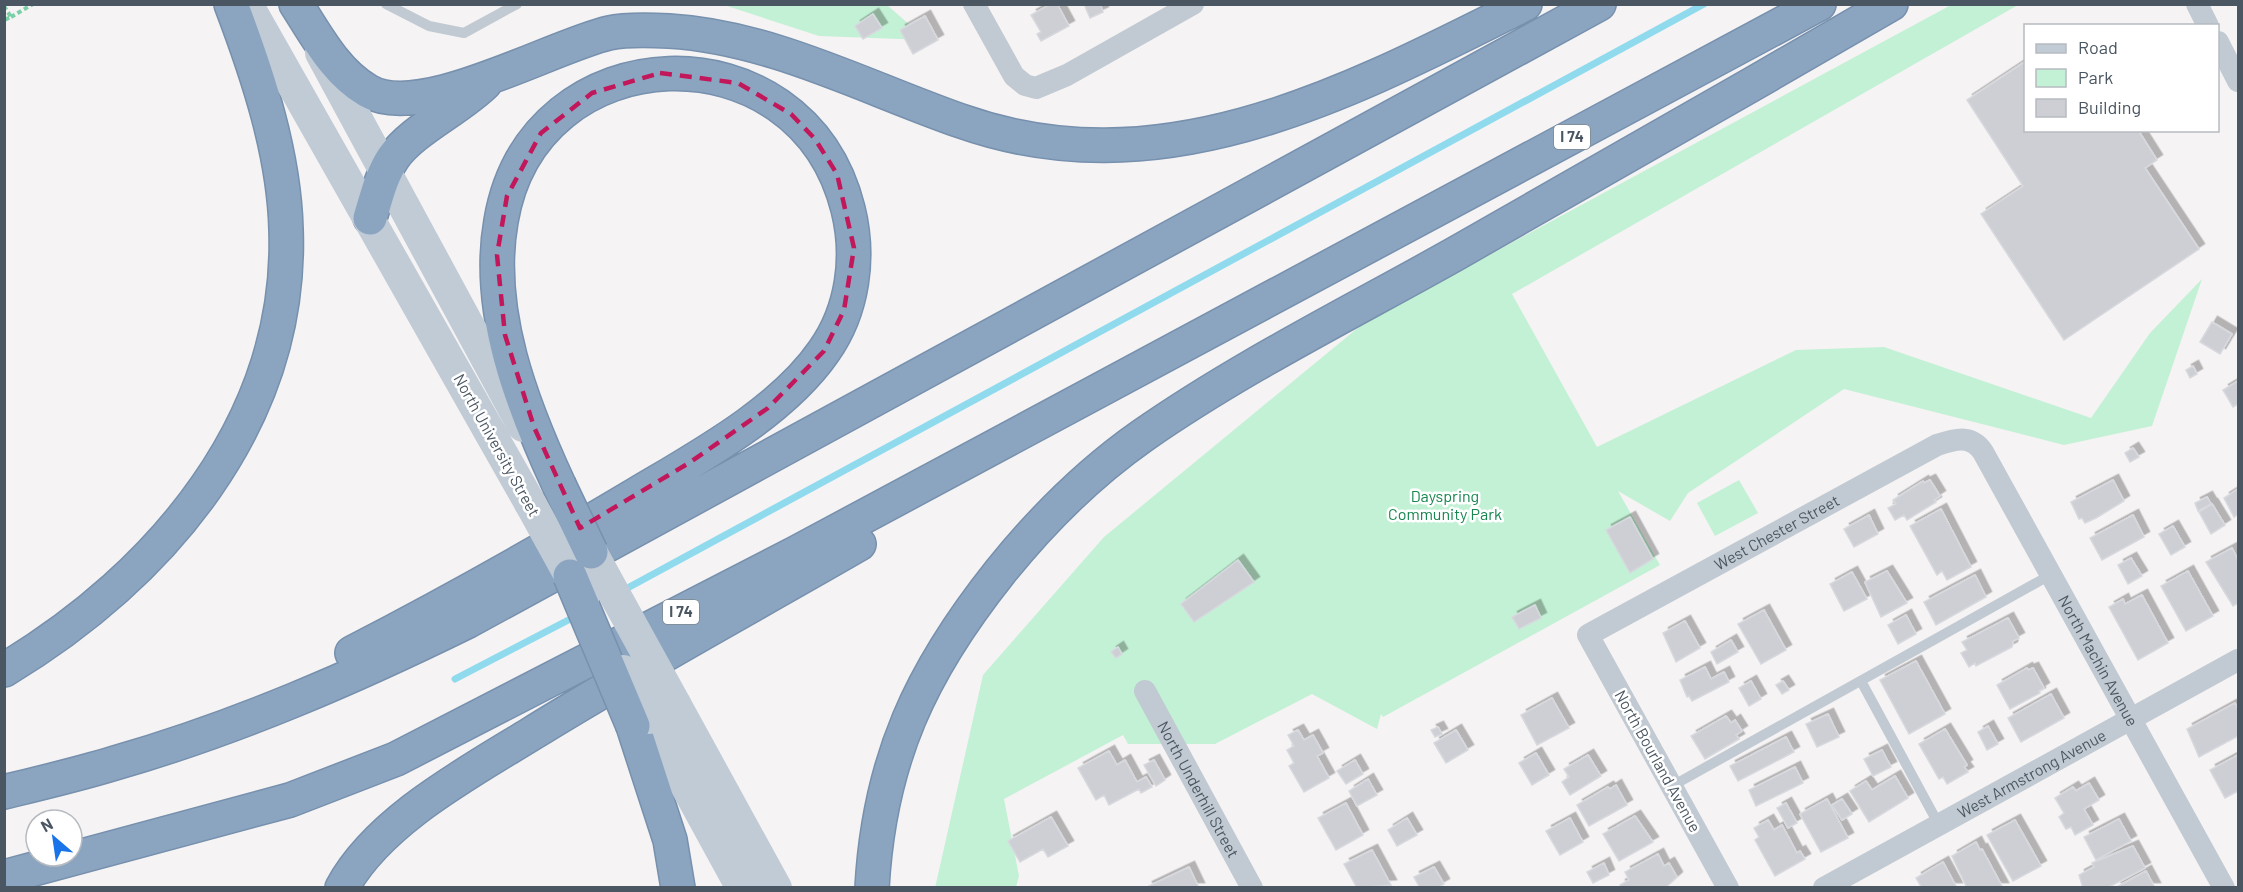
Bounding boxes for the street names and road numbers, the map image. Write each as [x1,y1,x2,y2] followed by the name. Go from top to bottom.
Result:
[1554,125,1590,149] road number: I 74
[450,370,544,519] street label: North University Street
[1711,490,1842,574] street label: West Chester Street
[2055,592,2143,729] street label: North Machin Avenue
[663,600,699,624] road number: I 74
[1611,686,1705,835] street label: North Bourland Avenue
[1154,718,1244,861] street label: North Underhill Street
[1954,725,2109,822] street label: West Armstrong Avenue

